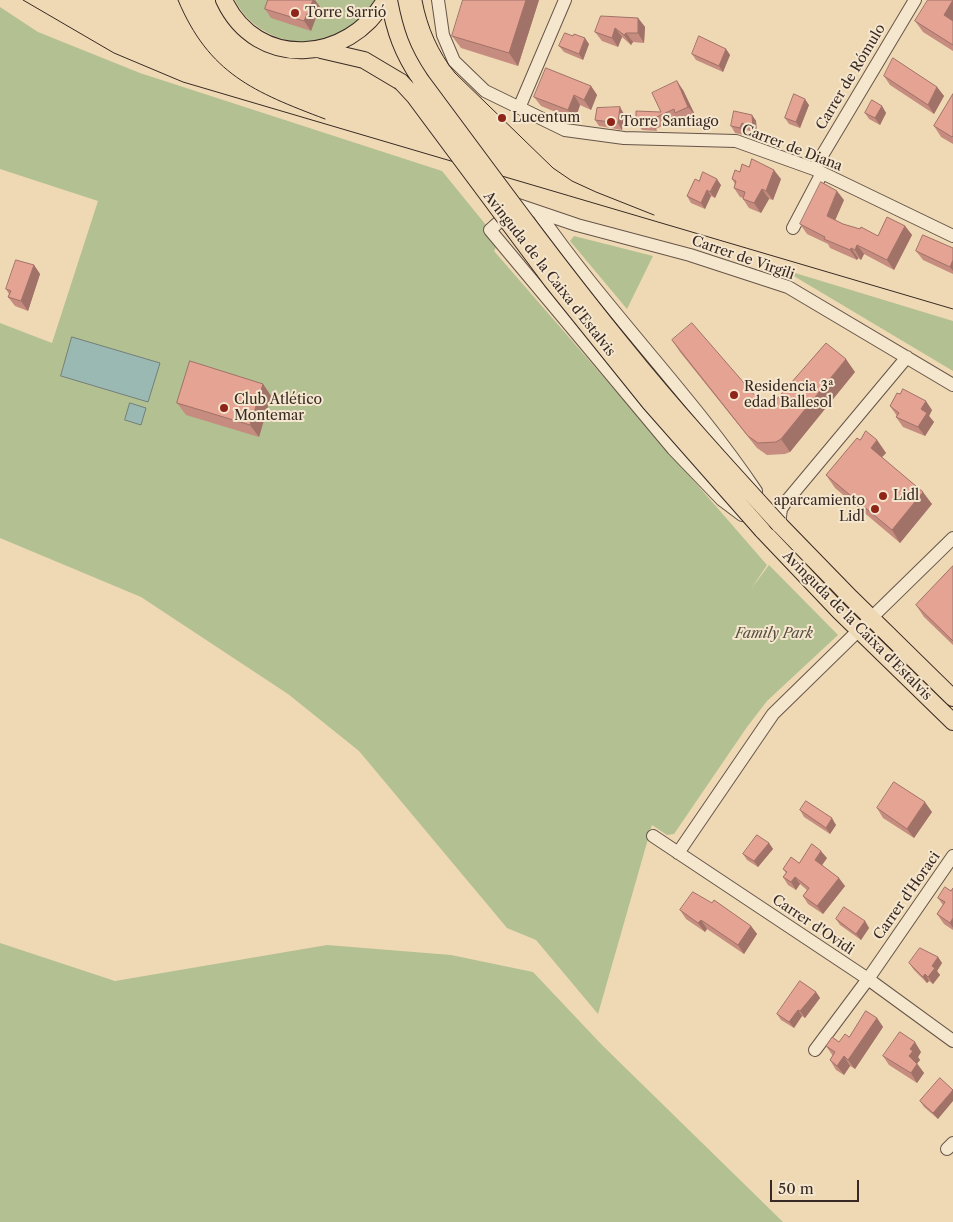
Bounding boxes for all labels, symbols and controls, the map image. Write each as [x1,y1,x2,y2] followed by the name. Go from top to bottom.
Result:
[305,5,386,21] place label: Torre Sarrió
[289,7,301,19] marker: Torre Sarrió
[813,21,889,133] street label: Carrer de Rómulo
[512,110,580,126] place label: Lucentum
[496,112,508,124] marker: Lucentum
[621,114,719,130] place label: Torre Santiago
[605,116,617,128] marker: Torre Santiago
[739,121,845,175] street label: Carrer de Diana
[479,188,619,360] street label: Avinguda de la Caixa d'Estalvis
[689,233,797,283] street label: Carrer de Virgili
[744,379,834,412] place label: Residencia 3ª edad Ballesol
[728,389,740,401] marker: Residencia 3ª edad Ballesol
[234,392,322,424] place label: Club Atlético Montemar
[218,402,230,414] marker: Club Atlético Montemar
[893,488,919,504] place label: Lidl
[877,490,889,502] marker: Lidl
[774,493,865,526] place label: aparcamiento Lidl
[869,503,881,515] marker: aparcamiento Lidl
[779,548,935,704] street label: Avinguda de la Caixa d'Estalvis
[735,626,813,642] park label: Family Park
[870,849,944,943] street label: Carrer d'Horaci
[769,891,857,959] street label: Carrer d'Ovidi
[773,1170,862,1202] scale bar
[778,1179,814,1198] text: 50 m

